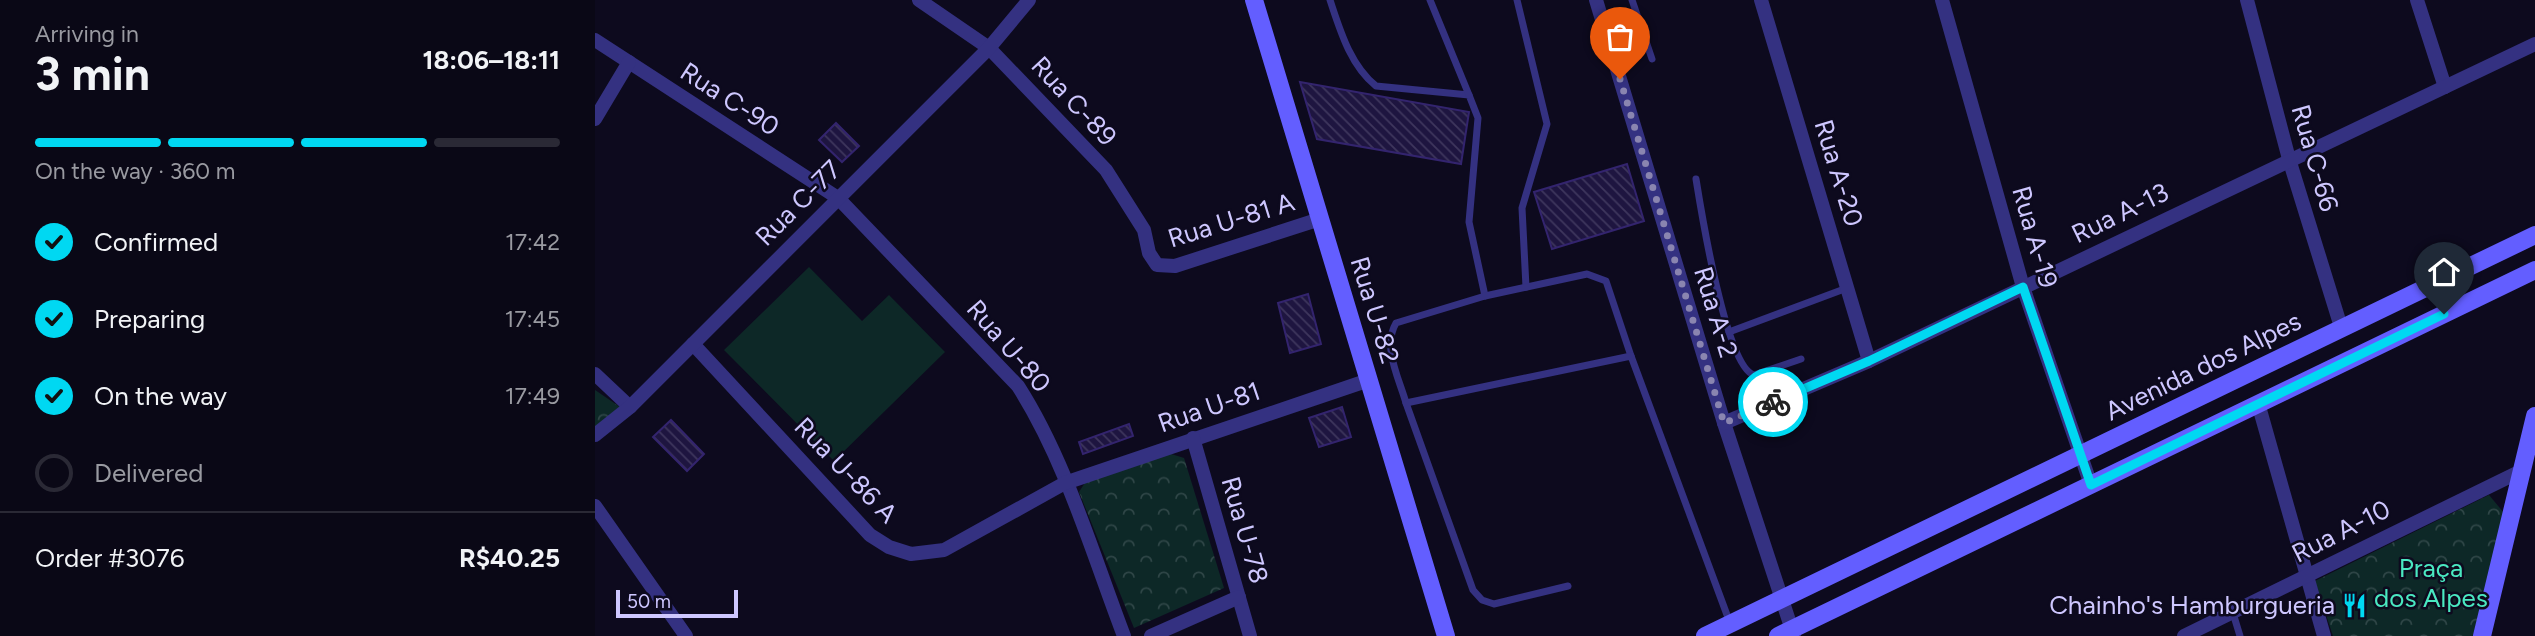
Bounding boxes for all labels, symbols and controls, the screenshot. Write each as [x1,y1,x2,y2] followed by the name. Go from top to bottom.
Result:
[1590,7,1650,79] pin
[1601,18,1639,56] icon: bag
[35,20,139,48] text: Arriving in
[422,44,560,76] text: 18:06–18:11
[35,46,150,102] text: 3 min
[1025,50,1123,152] street label: Rua C-89
[675,55,785,143] street label: Rua C-90
[2285,101,2345,215] street label: Rua C-66
[1808,116,1870,230] street label: Rua A-20
[749,153,848,252] street label: Rua C-77
[35,157,235,185] text: On the way · 360 m
[2066,176,2174,250] street label: Rua A-13
[2005,182,2065,292] street label: Rua A-19
[1164,186,1298,254] street label: Rua U-81 A
[35,223,73,261] icon: check
[94,226,218,258] text: Confirmed
[505,228,560,256] text: 17:42
[2414,242,2474,314] pin
[1344,253,1406,367] street label: Rua U-82
[2425,253,2463,291] icon: home
[1687,263,1745,361] street label: Rua A-2
[960,293,1058,399] street label: Rua U-80
[35,300,73,338] icon: check
[94,303,205,335] text: Preparing
[505,305,560,333] text: 17:45
[2100,305,2306,427] street label: Avenida dos Alpes
[1738,367,1808,437] courier
[1153,375,1265,439] street label: Rua U-81
[35,377,73,415] icon: check
[94,380,227,412] text: On the way
[505,382,560,410] text: 17:49
[1754,383,1792,421] icon: bike
[788,411,904,530] street label: Rua U-86 A
[94,457,203,489] text: Delivered
[1215,473,1275,587] street label: Rua U-78
[2286,493,2396,569] street label: Rua A-10
[35,542,184,574] text: Order #3076
[459,542,560,574] text: R$40.25
[2374,552,2488,614] park label: Praça dos Alpes
[616,587,739,619] scale bar
[2049,589,2335,621] place label: Chainho's Hamburgueria
[627,590,671,613] text: 50 m
[2341,591,2369,619] restaurant icon: Chainho's Hamburgueria

